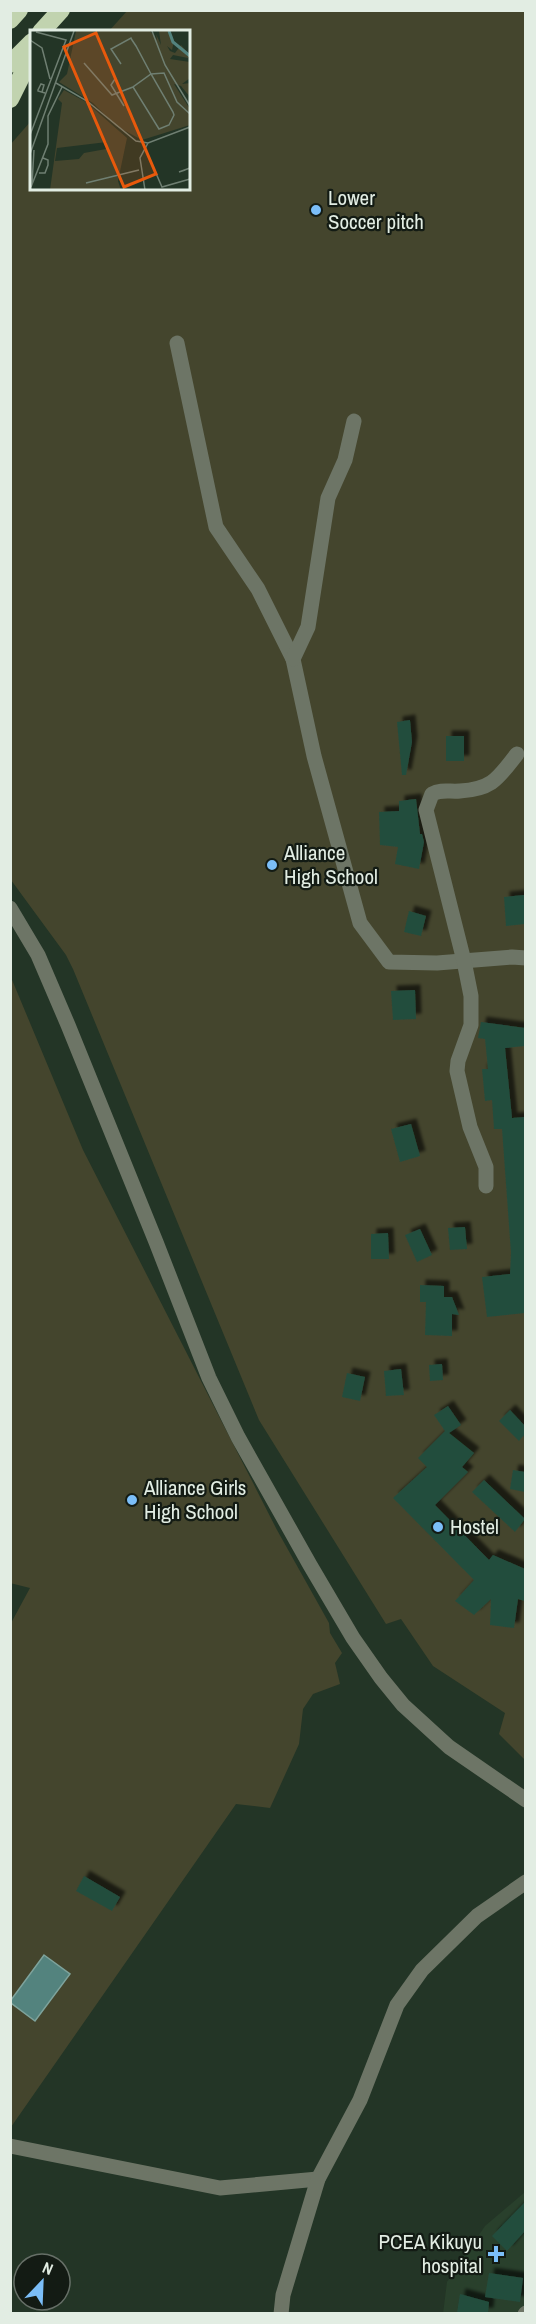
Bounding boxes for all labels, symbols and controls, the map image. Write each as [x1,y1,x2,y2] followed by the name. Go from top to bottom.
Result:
[30,30,190,190] inset map
[328,183,424,236] place label: Lower Soccer pitch
[309,203,323,217] marker: Lower Soccer pitch
[283,838,378,891] place label: Alliance High School
[265,858,279,872] marker: Alliance High School
[143,1473,246,1526] place label: Alliance Girls High School
[125,1493,139,1507] marker: Alliance Girls High School
[450,1512,499,1541] place label: Hostel
[431,1520,445,1534] marker: Hostel
[379,2227,482,2280] place label: PCEA Kikuyu hospital
[487,2245,505,2263] marker: PCEA Kikuyu hospital
[12,2252,72,2312] north arrow
[39,2256,57,2280] text: N

